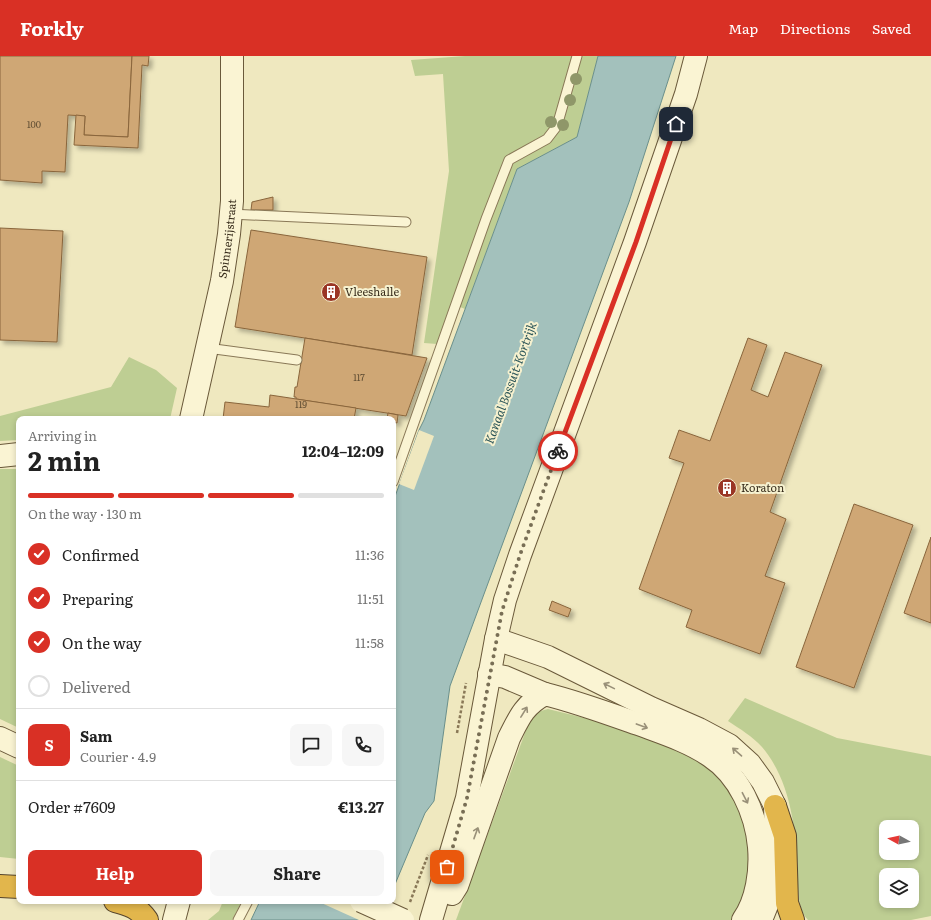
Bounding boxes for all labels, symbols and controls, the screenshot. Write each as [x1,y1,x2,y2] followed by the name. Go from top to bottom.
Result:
[20,14,84,42] text: Forkly
[728,18,758,38] text: Map
[780,18,850,38] text: Directions
[872,18,911,38] text: Saved
[659,107,693,141] pin
[665,113,687,135] icon: home
[27,117,41,131] house number: 100
[214,198,239,279] street label: Spinnerijstraat
[320,281,342,303] building icon: Vleeshalle
[345,283,399,299] place label: Vleeshalle
[480,319,541,446] water label: Kanaal Bossuit-Kortrijk
[353,370,365,384] house number: 117
[295,397,307,411] house number: 119
[28,426,97,445] text: Arriving in
[538,431,578,471] courier
[302,439,384,462] text: 12:04–12:09
[28,440,101,479] text: 2 min
[547,440,569,462] icon: bike
[716,477,738,499] building icon: Koraton
[741,479,784,495] place label: Koraton
[28,504,142,523] text: On the way · 130 m
[28,543,50,565] icon: check
[62,543,139,566] text: Confirmed
[355,545,384,564] text: 11:36
[28,587,50,609] icon: check
[62,587,133,610] text: Preparing
[357,589,384,608] text: 11:51
[28,631,50,653] icon: check
[62,631,142,654] text: On the way
[355,633,384,652] text: 11:58
[62,675,131,698] text: Delivered
[603,682,615,689] one-way arrow
[520,706,528,718] one-way arrow
[635,722,647,730] one-way arrow
[80,724,113,747] text: Sam
[290,724,332,766] button: chat
[342,724,384,766] button: phone
[44,733,54,756] text: S
[80,747,156,766] text: Courier · 4.9
[731,748,742,757] one-way arrow
[742,792,749,804] one-way arrow
[28,795,115,818] text: Order #7609
[338,795,384,818] text: €13.27
[879,820,919,860] north arrow
[879,820,919,908] map controls
[472,827,480,839] one-way arrow
[28,850,202,896] button: Help
[210,850,384,896] button: Share
[430,850,464,884] pin
[436,856,458,878] icon: bag
[879,868,919,908] button: layers

